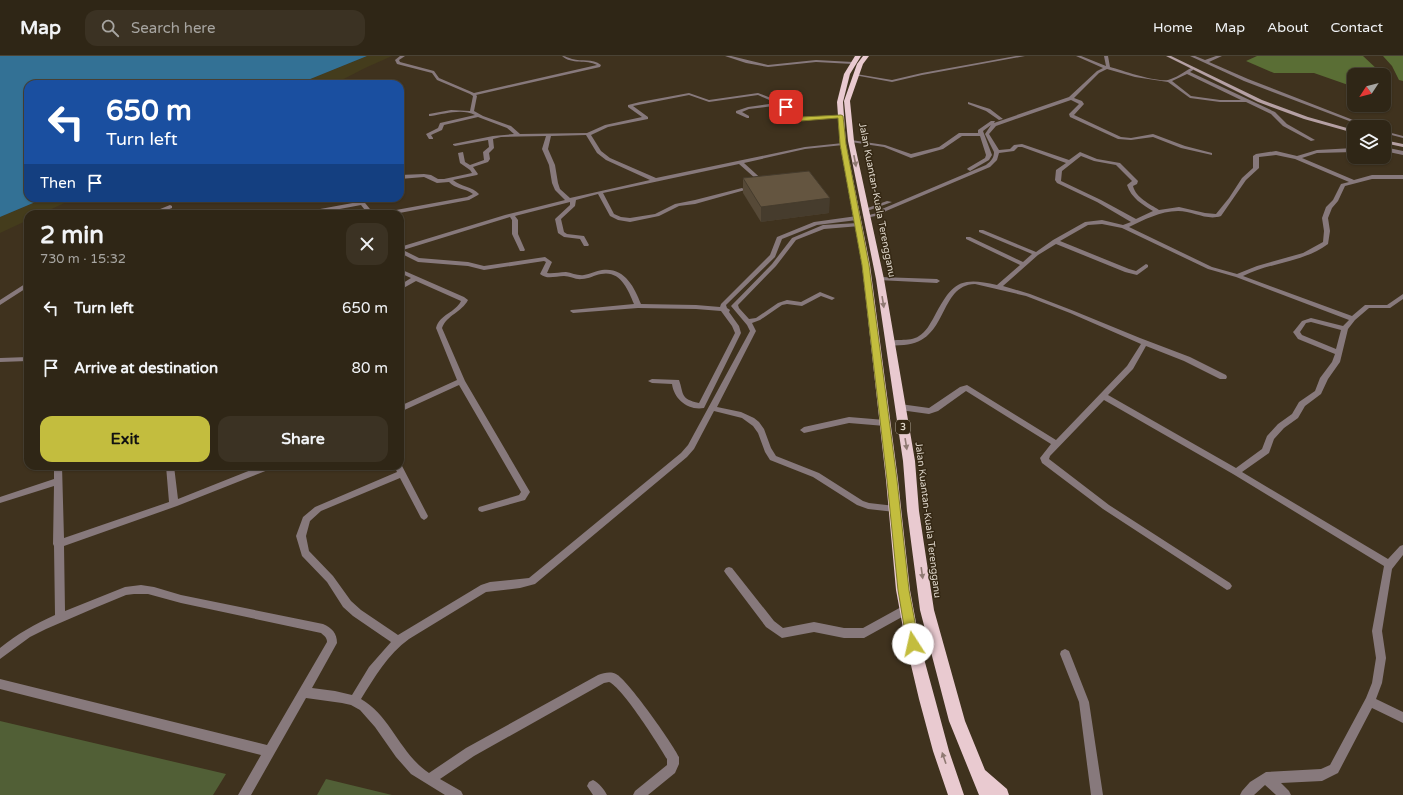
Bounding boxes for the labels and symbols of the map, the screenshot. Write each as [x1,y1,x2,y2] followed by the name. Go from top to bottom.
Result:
[1347,68,1391,112] north arrow
[769,90,803,124] pin
[856,122,898,278] street label: Jalan Kuantan-Kuala Terengganu
[853,154,859,167] one-way arrow
[880,296,886,308] one-way arrow
[896,420,910,434] road number: 3
[903,438,909,450] one-way arrow
[912,441,944,599] street label: Jalan Kuantan-Kuala Terengganu
[919,567,925,579] one-way arrow
[892,623,934,665] position arrow
[940,752,946,764] one-way arrow

